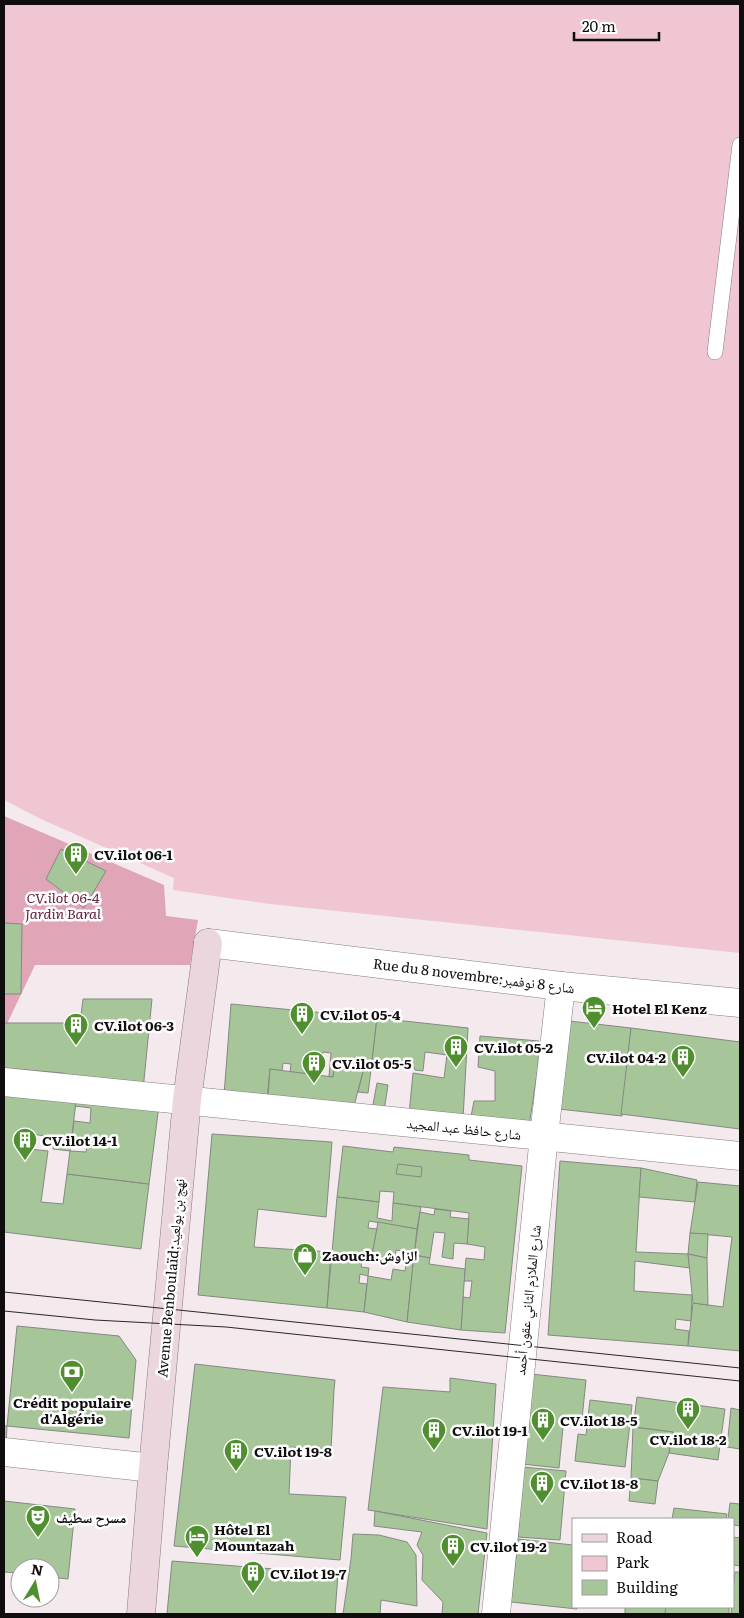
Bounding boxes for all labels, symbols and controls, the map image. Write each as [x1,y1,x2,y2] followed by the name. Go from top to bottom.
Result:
[574,10,659,42] scale bar
[582,14,616,37] text: 20 m
[63,841,89,875] building icon: CV.ilot 06-1
[94,844,173,864] place label: CV.ilot 06-1
[25,887,101,923] park label: CV.ilot 06-4 Jardin Baral
[372,953,576,998] street label: Rue du 8 novembre;شارع 8 نوفمبر
[581,995,607,1029] hotel icon: Hotel El Kenz
[612,998,707,1018] place label: Hotel El Kenz
[289,1001,315,1035] building icon: CV.ilot 05-4
[320,1004,401,1024] place label: CV.ilot 05-4
[63,1012,89,1046] building icon: CV.ilot 06-3
[94,1015,174,1035] place label: CV.ilot 06-3
[443,1034,469,1068] building icon: CV.ilot 05-2
[474,1037,553,1057] place label: CV.ilot 05-2
[670,1044,696,1078] building icon: CV.ilot 04-2
[586,1047,666,1067] place label: CV.ilot 04-2
[301,1050,327,1084] building icon: CV.ilot 05-5
[332,1053,412,1073] place label: CV.ilot 05-5
[406,1112,522,1145] street label: شارع حافظ عبد المجيد
[12,1127,38,1161] building icon: CV.ilot 14-1
[42,1130,118,1150] place label: CV.ilot 14-1
[151,1178,190,1378] street label: Avenue Benboulaïd;نهج بن بولعيد
[509,1224,547,1376] street label: شارع الملازم الثاني عقون أحمد
[292,1242,318,1276] shop icon: Zaouch:الزاوش
[322,1245,418,1265] place label: Zaouch:الزاوش
[59,1359,85,1393] bank icon: Crédit populaire d'Algérie
[13,1392,131,1428] place label: Crédit populaire d'Algérie
[675,1396,701,1430] building icon: CV.ilot 18-2
[530,1407,556,1441] building icon: CV.ilot 18-5
[560,1410,638,1430] place label: CV.ilot 18-5
[421,1417,447,1451] building icon: CV.ilot 19-1
[452,1420,528,1440] place label: CV.ilot 19-1
[650,1429,727,1449] place label: CV.ilot 18-2
[223,1438,249,1472] building icon: CV.ilot 19-8
[254,1441,332,1461] place label: CV.ilot 19-8
[529,1470,555,1504] building icon: CV.ilot 18-8
[560,1473,638,1493] place label: CV.ilot 18-8
[25,1504,51,1538] theatre icon: مسرح سطيف
[56,1507,126,1527] place label: مسرح سطيف
[572,1518,734,1608] legend
[214,1519,295,1555] place label: Hôtel El Mountazah
[184,1524,210,1558] hotel icon: Hôtel El Mountazah
[616,1525,652,1548] text: Road
[440,1533,466,1567] building icon: CV.ilot 19-2
[470,1536,547,1556] place label: CV.ilot 19-2
[616,1550,650,1573] text: Park
[10,1558,60,1608] north arrow
[30,1558,45,1580] text: N
[240,1560,266,1594] building icon: CV.ilot 19-7
[270,1563,347,1583] place label: CV.ilot 19-7
[616,1575,678,1598] text: Building

